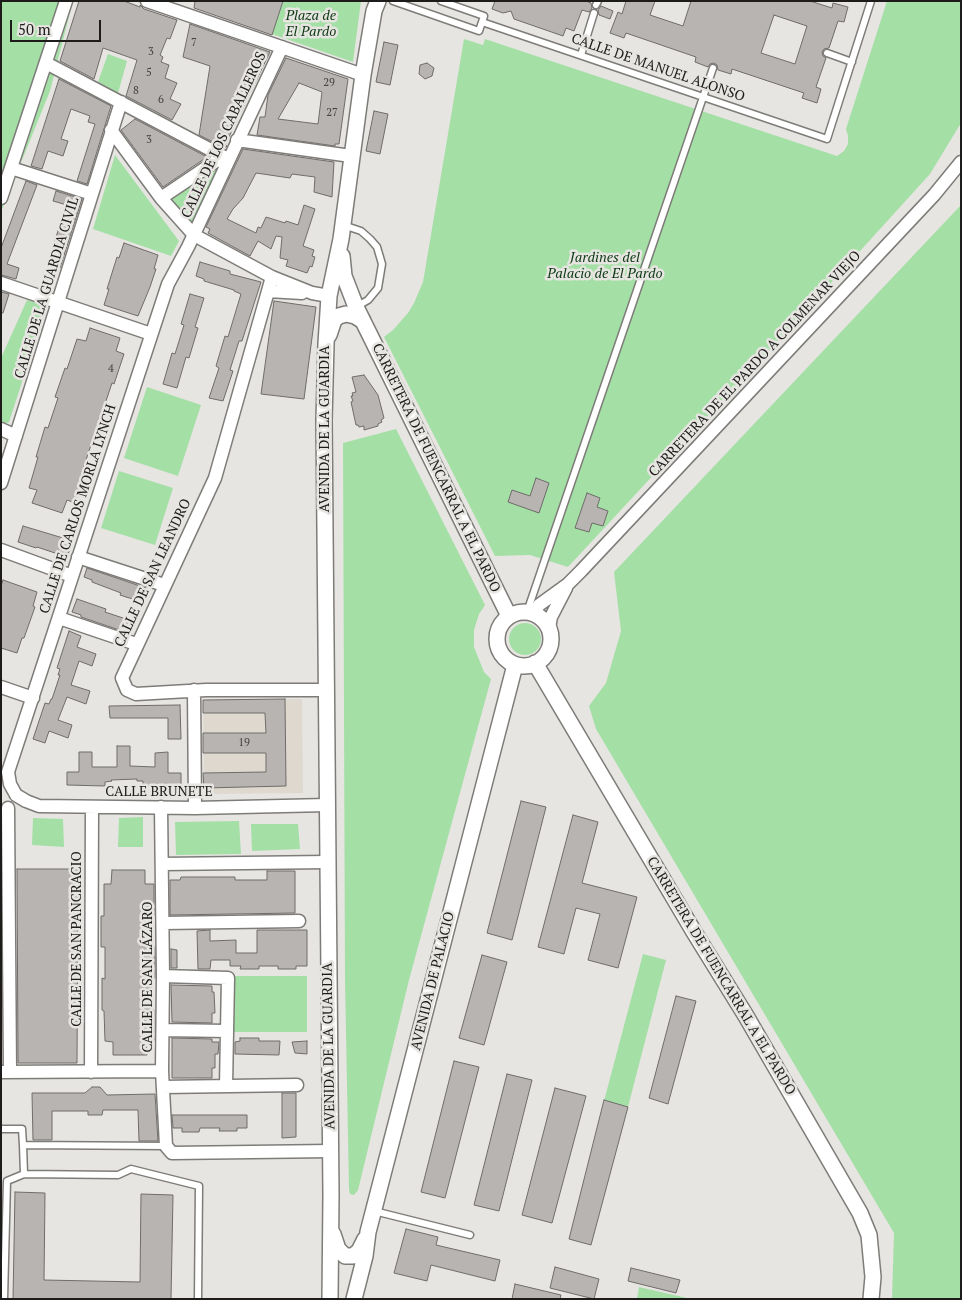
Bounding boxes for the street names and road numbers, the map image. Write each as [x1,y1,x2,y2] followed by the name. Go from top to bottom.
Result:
[569,30,747,106] street label: CALLE DE MANUEL ALONSO
[178,49,270,221] street label: CALLE DE LOS CABALLEROS
[11,195,83,381] street label: CALLE DE LA GUARDIA CIVIL
[646,247,864,481] street label: CARRETERA DE EL PARDO A COLMENAR VIEJO
[368,341,504,595] street label: CARRETERA DE FUENCARRAL A EL PARDO
[317,345,333,513] street label: AVENIDA DE LA GUARDIA
[36,402,120,616] street label: CALLE DE CARLOS MORLA LYNCH
[111,496,195,650] street label: CALLE DE SAN LEANDRO
[105,784,213,800] street label: CALLE BRUNETE
[69,851,85,1027] street label: CALLE DE SAN PANCRACIO
[643,854,799,1098] street label: CARRETERA DE FUENCARRAL A EL PARDO
[140,902,156,1052] street label: CALLE DE SAN LÁZARO
[408,910,458,1052] street label: AVENIDA DE PALACIO
[319,962,339,1130] street label: AVENIDA DE LA GUARDIA

